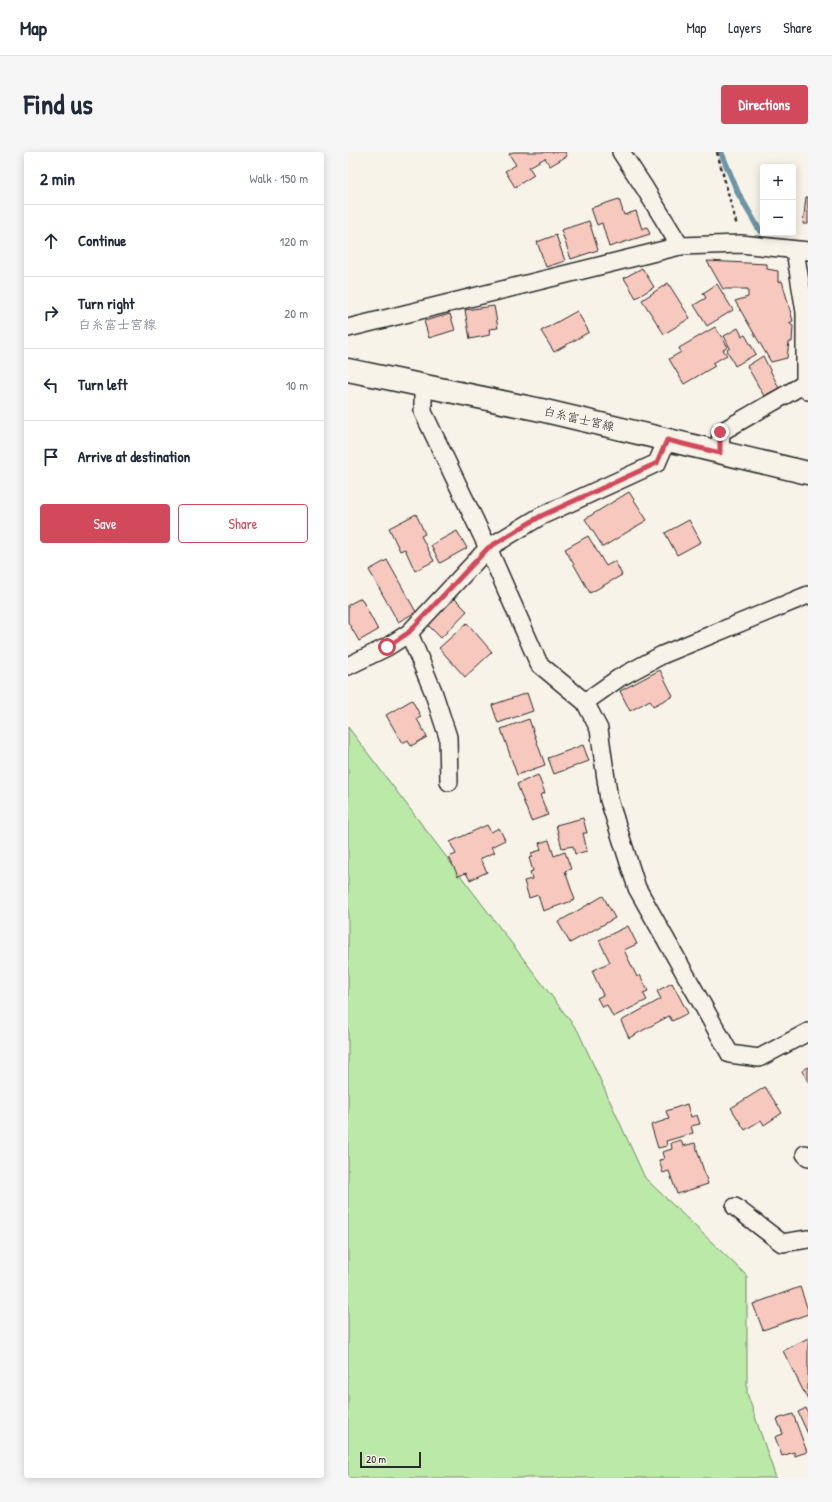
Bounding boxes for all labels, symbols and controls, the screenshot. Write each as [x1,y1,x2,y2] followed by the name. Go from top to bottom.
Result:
[20,15,47,41] text: Map
[686,18,706,37] text: Map
[728,18,761,37] text: Layers
[783,18,812,37] text: Share
[24,85,93,123] text: Find us
[721,85,808,124] button: Directions
[760,164,796,236] map controls
[760,164,796,200] button: +
[40,167,75,190] text: 2 min
[250,169,308,187] text: Walk · 150 m
[760,200,796,236] button: −
[40,230,62,252] icon: ahead
[78,230,126,251] text: Continue
[280,232,308,250] text: 120 m
[78,293,134,314] text: Turn right
[40,302,62,324] icon: right
[284,304,308,322] text: 20 m
[78,315,156,333] text: 白糸富士宮線
[40,374,62,396] icon: left
[78,374,128,395] text: Turn left
[286,376,308,394] text: 10 m
[542,402,616,435] street label: 白糸富士宮線
[711,423,729,441] route end
[40,446,62,468] icon: arrive
[78,446,190,467] text: Arrive at destination
[40,504,170,543] button: Save
[178,504,308,543] button: Share
[378,638,396,656] route start
[360,1450,421,1469] scale bar
[366,1452,386,1466] text: 20 m

